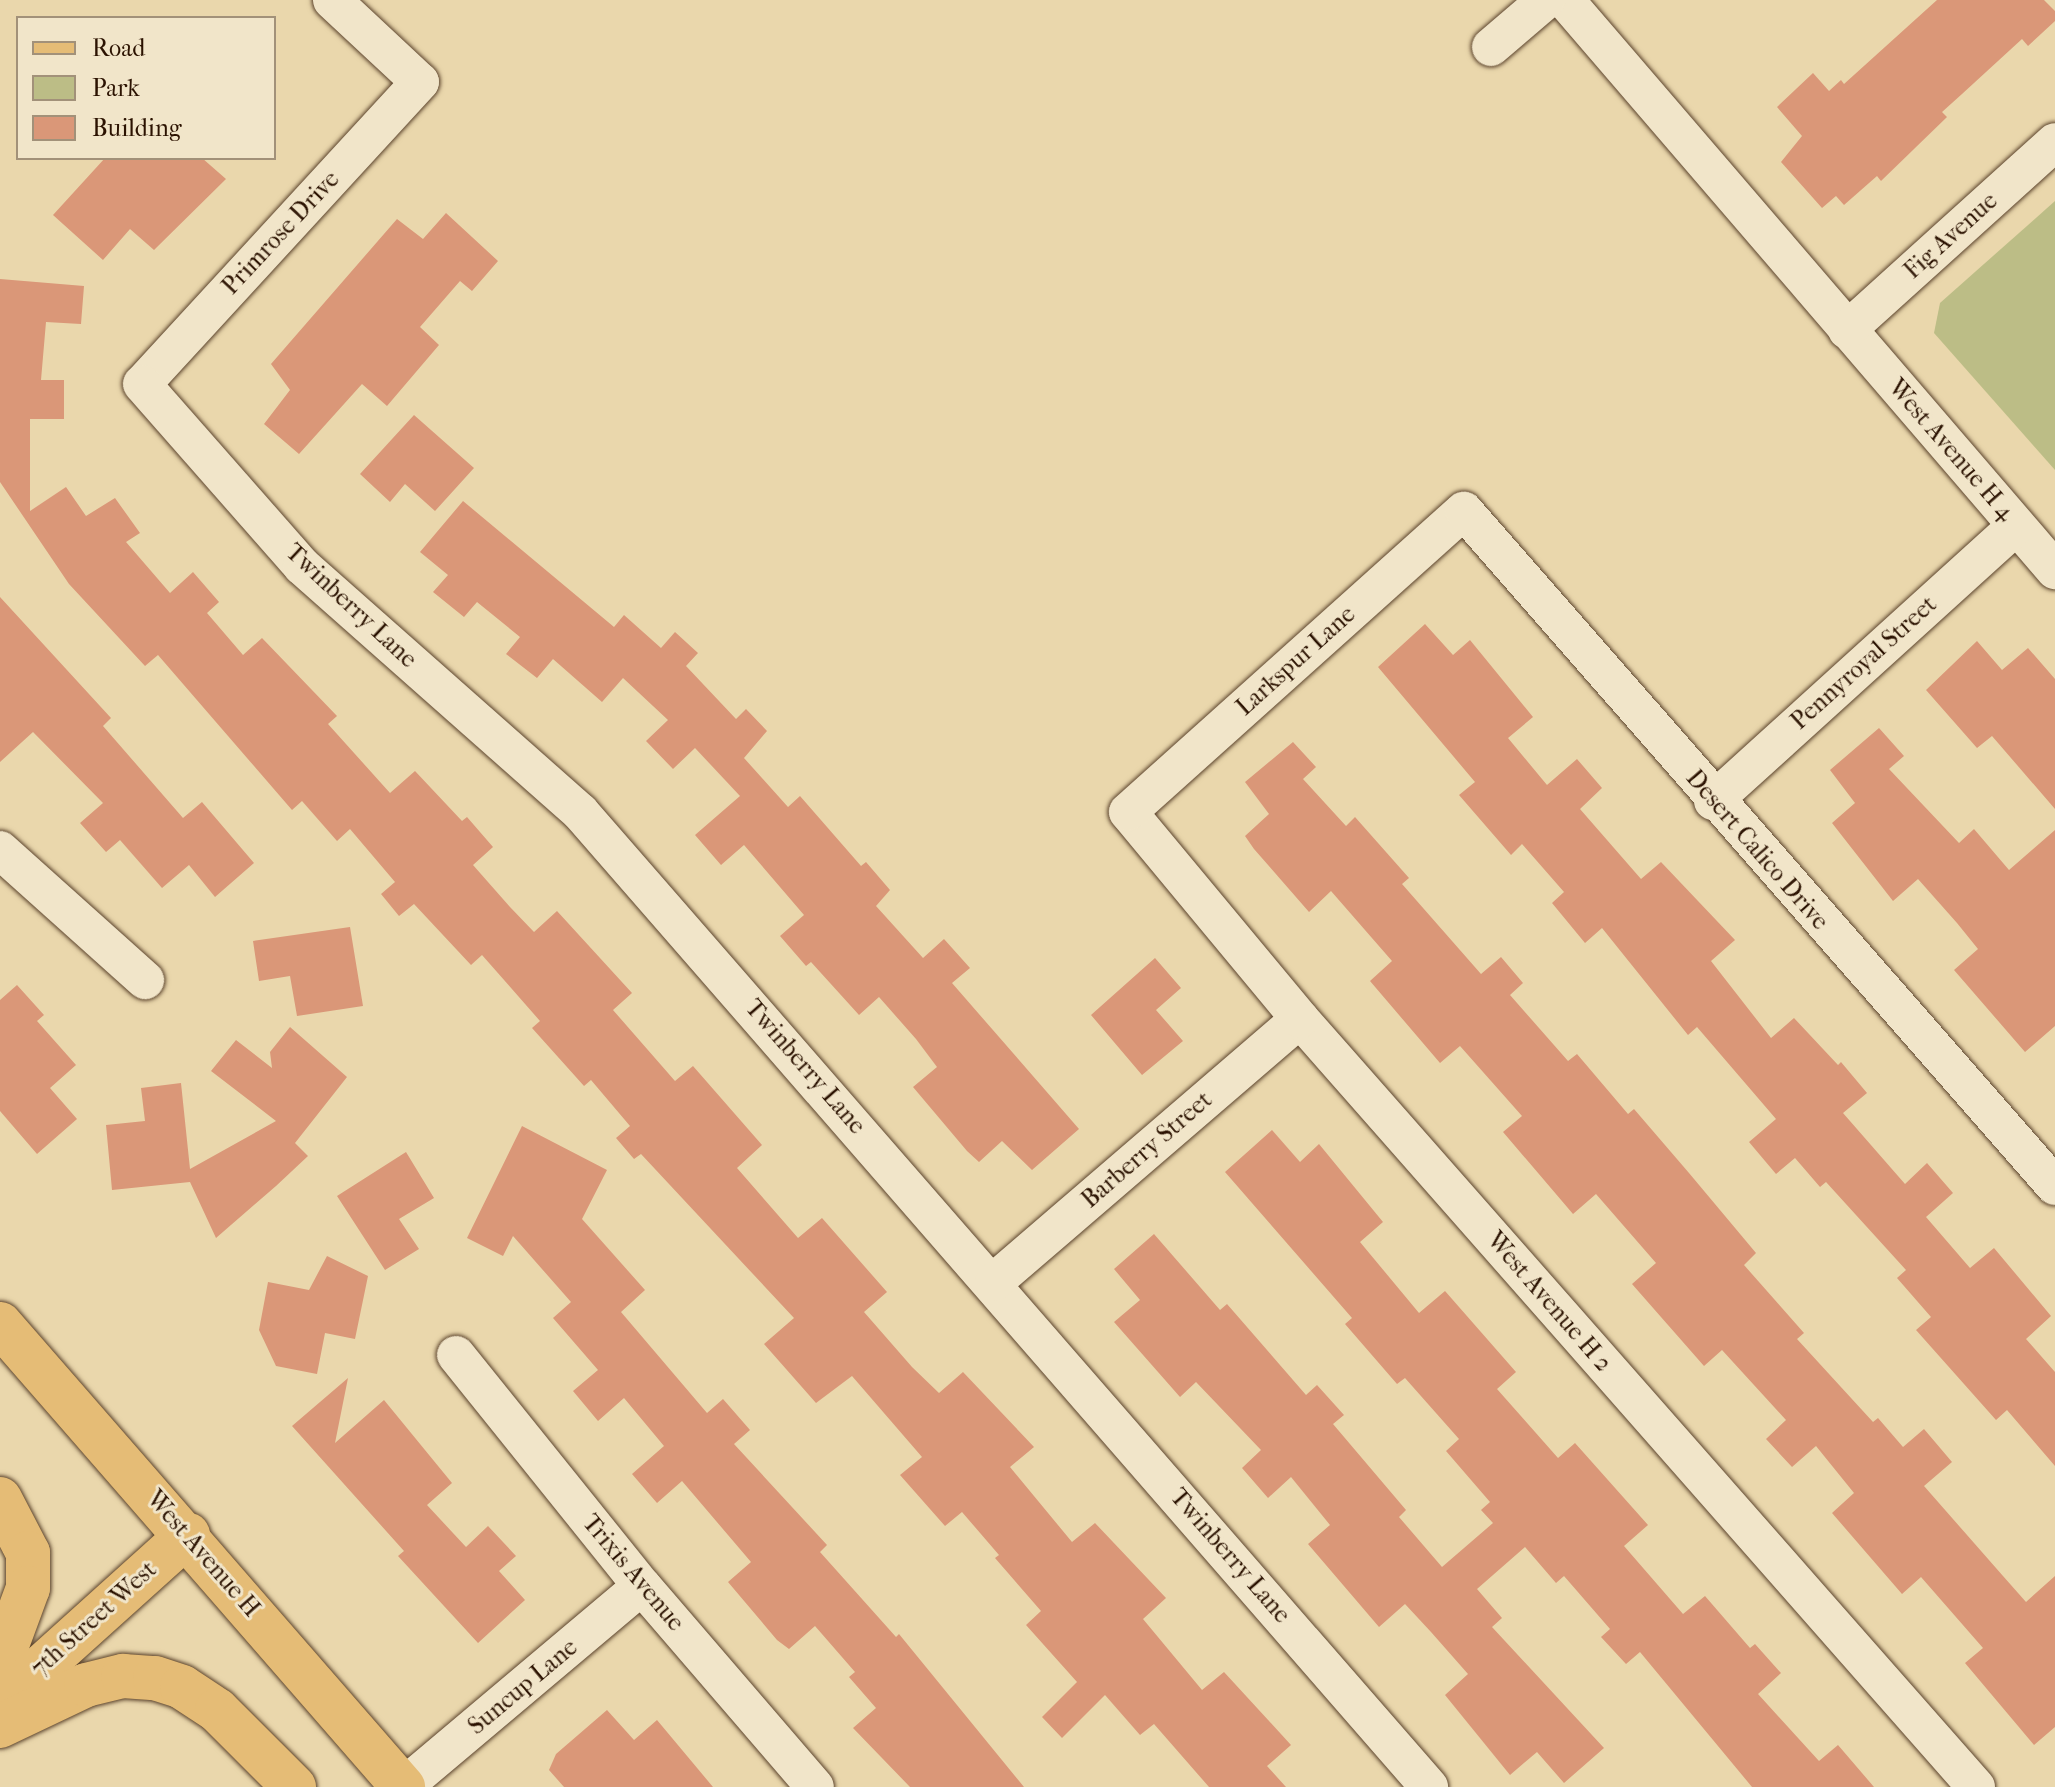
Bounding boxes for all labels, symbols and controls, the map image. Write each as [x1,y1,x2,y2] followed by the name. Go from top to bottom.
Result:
[16,16,276,160] legend
[92,34,145,62] text: Road
[92,74,140,102] text: Park
[92,114,182,142] text: Building
[216,165,346,301] street label: Primrose Drive
[1899,187,2003,285] street label: Fig Avenue
[1882,374,2020,526] street label: West Avenue H 4
[280,538,422,674] street label: Twinberry Lane
[1785,590,1943,736] street label: Pennyroyal Street
[1231,600,1361,722] street label: Larkspur Lane
[1680,764,1834,936] street label: Desert Calico Drive
[739,994,871,1140] street label: Twinberry Lane
[1076,1086,1218,1214] street label: Barberry Street
[1481,1226,1617,1378] street label: West Avenue H 2
[1164,1483,1296,1629] street label: Twinberry Lane
[140,1485,266,1623] street label: West Avenue H
[576,1509,690,1637] street label: Trixis Avenue
[25,1555,163,1683] street label: 7th Street West
[463,1633,583,1741] street label: Suncup Lane

